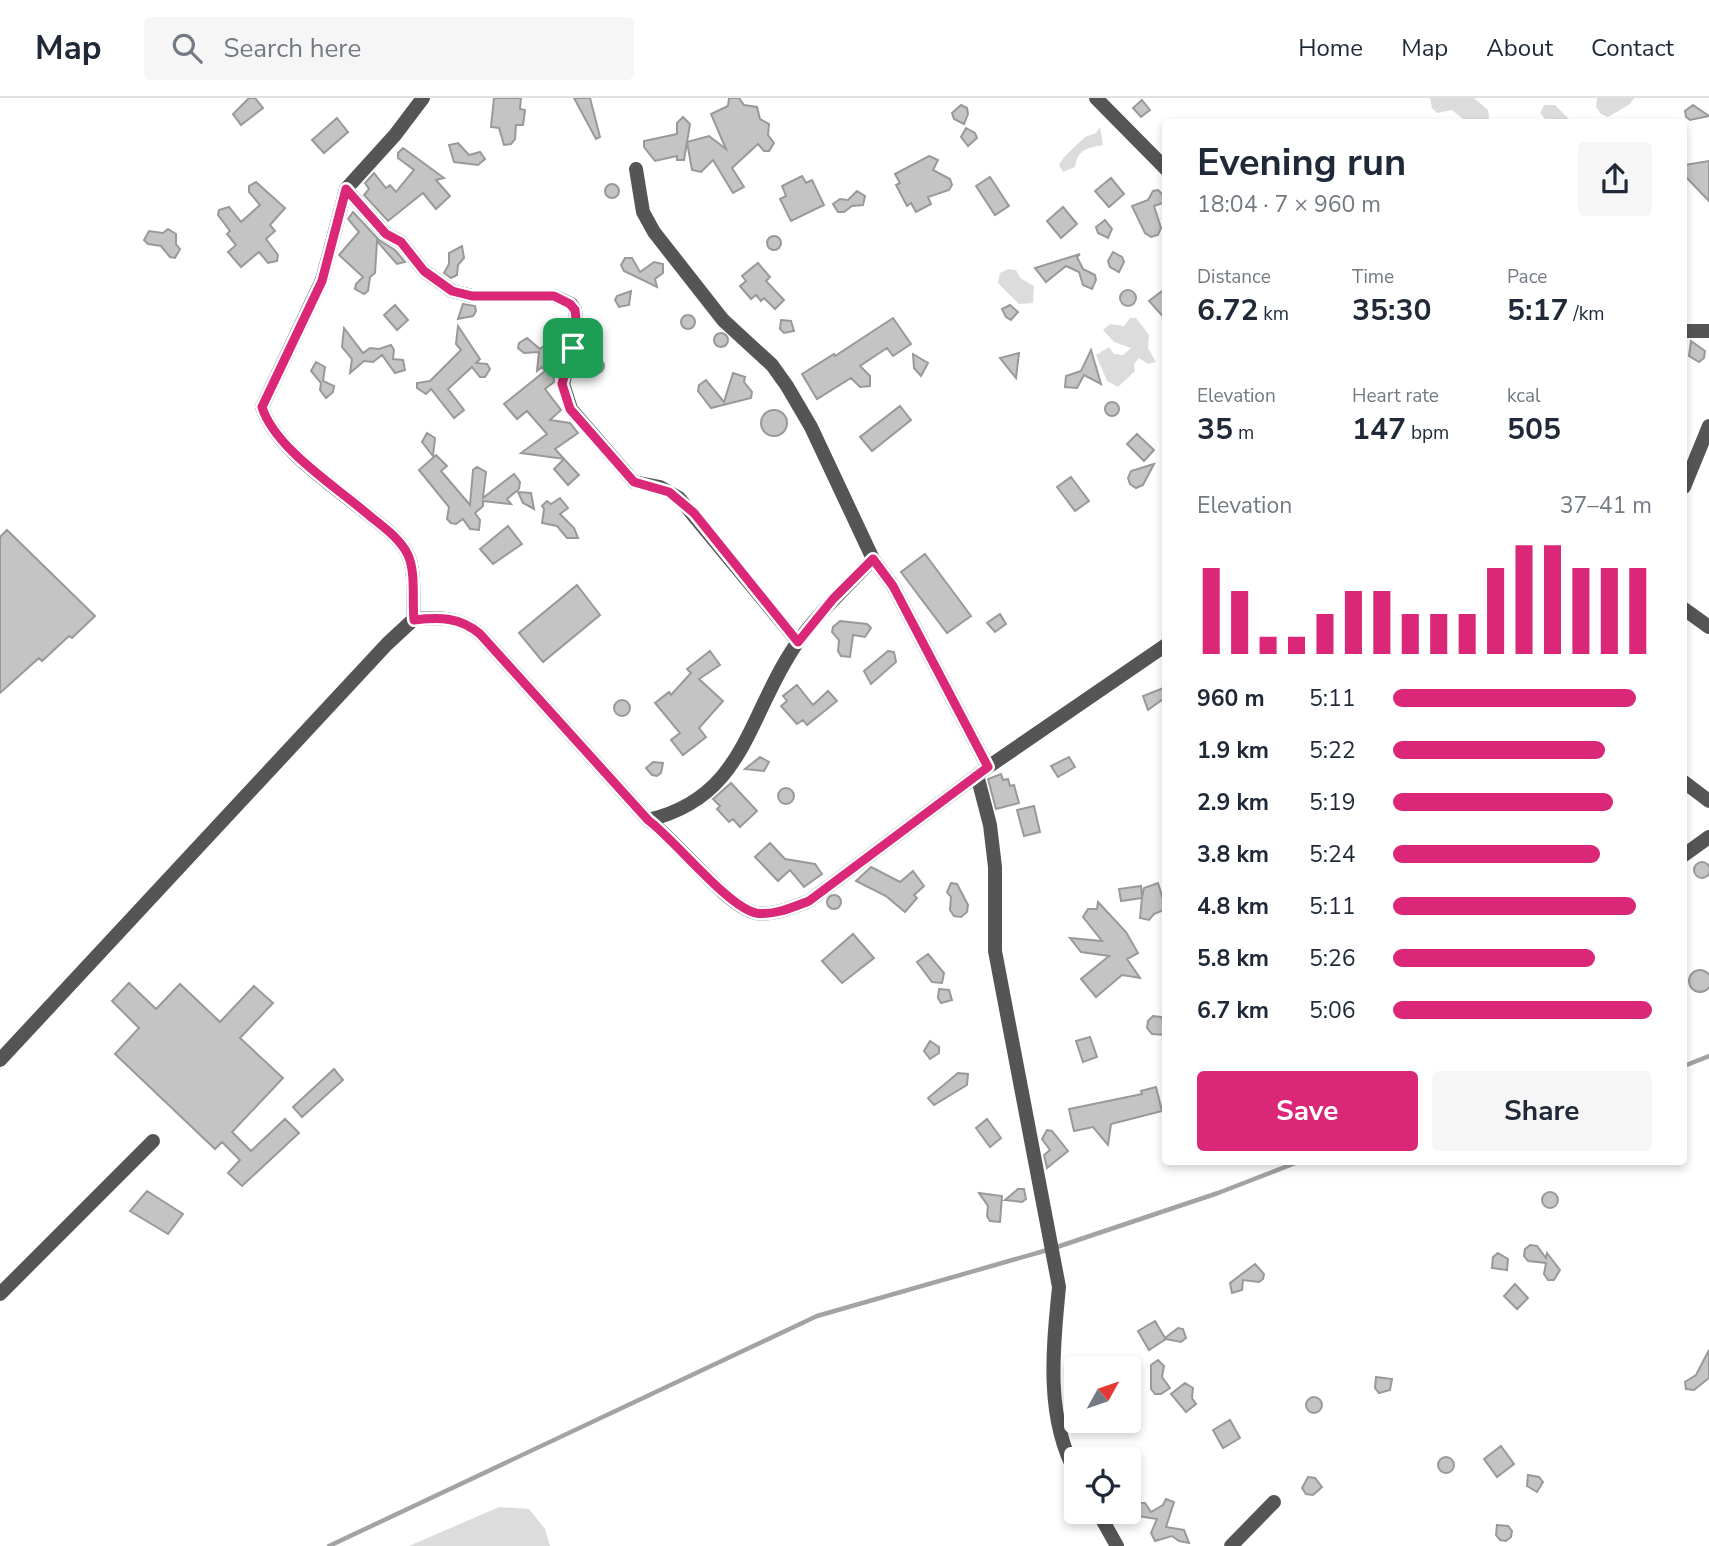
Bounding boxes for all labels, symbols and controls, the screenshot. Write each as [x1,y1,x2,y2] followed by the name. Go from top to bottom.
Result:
[144,17,634,80] search box
[35,26,102,71] text: Map
[168,29,206,67] icon: search
[224,31,361,66] text: Search here
[1298,32,1363,64] text: Home
[1401,32,1448,64] text: Map
[1486,32,1553,64] text: About
[1591,32,1674,64] text: Contact
[1197,137,1406,188] text: Evening run
[1578,142,1652,216] button: share
[1197,189,1381,220] text: 18:04 · 7 × 960 m
[1197,264,1271,290] text: Distance
[1352,264,1394,290] text: Time
[1507,264,1547,290] text: Pace
[1197,290,1258,331] text: 6.72
[1352,290,1431,331] text: 35:30
[1507,290,1568,331] text: 5:17
[1258,301,1289,327] text: km
[1568,301,1604,327] text: /km
[543,318,603,378] pin
[554,329,592,367] icon: arrive
[1197,383,1276,409] text: Elevation
[1352,383,1439,409] text: Heart rate
[1507,383,1541,409] text: kcal
[1197,409,1233,450] text: 35
[1352,409,1406,450] text: 147
[1507,409,1561,450] text: 505
[1233,420,1254,446] text: m
[1406,420,1449,446] text: bpm
[1197,490,1292,521] text: Elevation
[1560,490,1652,521] text: 37–41 m
[1197,683,1265,714] text: 960 m
[1309,683,1356,714] text: 5:11
[1197,735,1269,766] text: 1.9 km
[1309,735,1356,766] text: 5:22
[1197,787,1269,818] text: 2.9 km
[1309,787,1356,818] text: 5:19
[1197,839,1269,870] text: 3.8 km
[1309,839,1356,870] text: 5:24
[1197,891,1269,922] text: 4.8 km
[1309,891,1356,922] text: 5:11
[1197,943,1269,974] text: 5.8 km
[1309,943,1356,974] text: 5:26
[1197,995,1269,1026] text: 6.7 km
[1309,995,1356,1026] text: 5:06
[1197,1071,1418,1151] button: Save
[1432,1071,1652,1151] button: Share
[1064,1356,1141,1433] north arrow
[1064,1356,1141,1524] map controls
[1064,1447,1141,1524] button: locate

